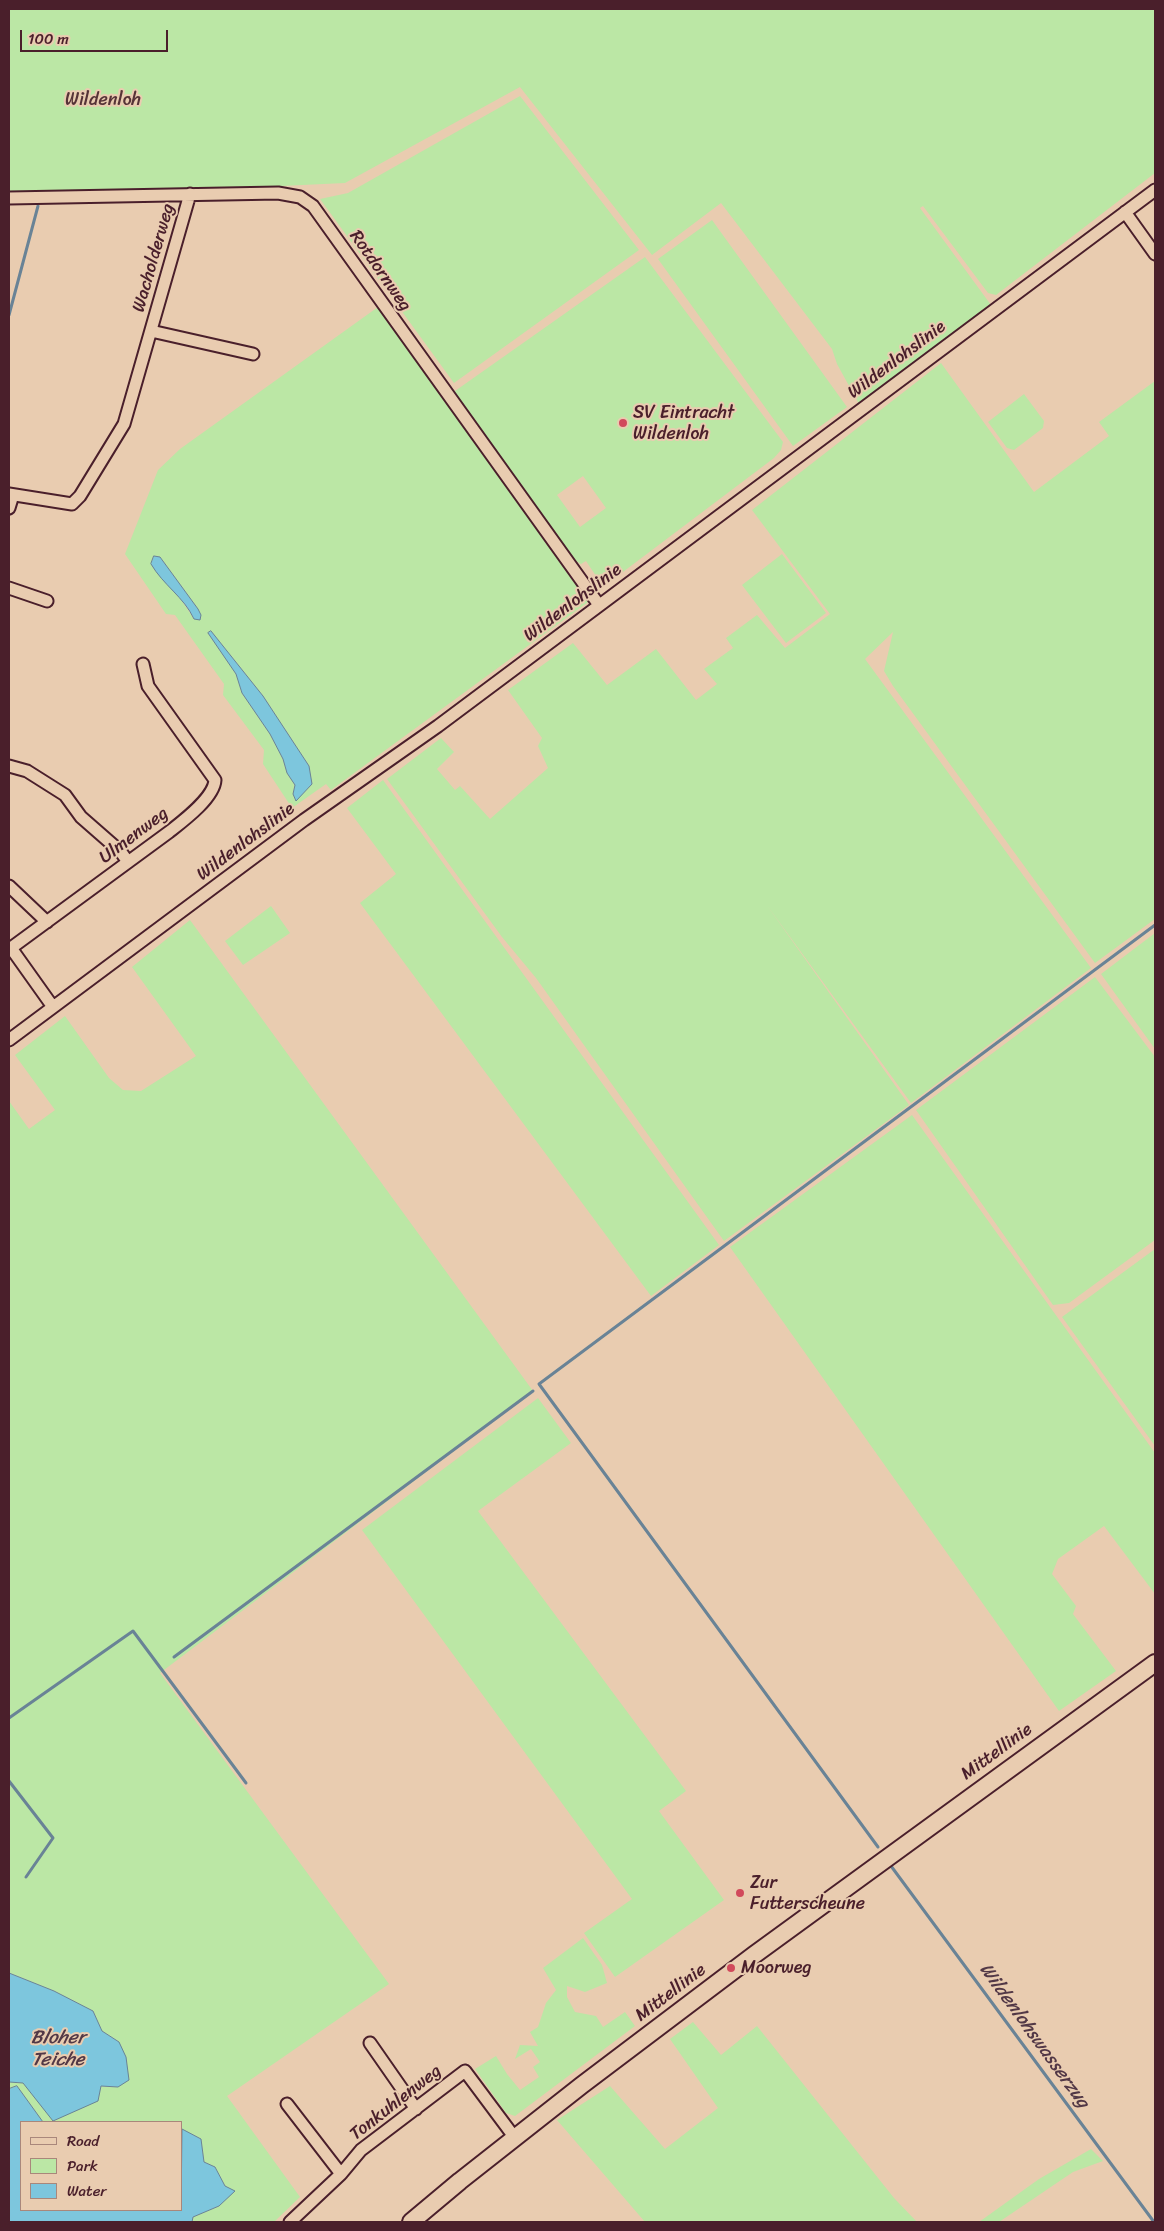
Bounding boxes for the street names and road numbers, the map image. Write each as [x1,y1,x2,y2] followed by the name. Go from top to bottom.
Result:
[128,201,180,315] street label: Wacholderweg
[344,226,416,316] street label: Rotdornweg
[844,316,950,404] street label: Wildenlohslinie
[520,559,626,647] street label: Wildenlohslinie
[193,798,299,886] street label: Wildenlohslinie
[95,803,173,869] street label: Ulmenweg
[957,1719,1037,1785] street label: Mittellinie
[631,1959,711,2027] street label: Mittellinie
[346,2061,446,2145] street label: Tonkuhlenweg

